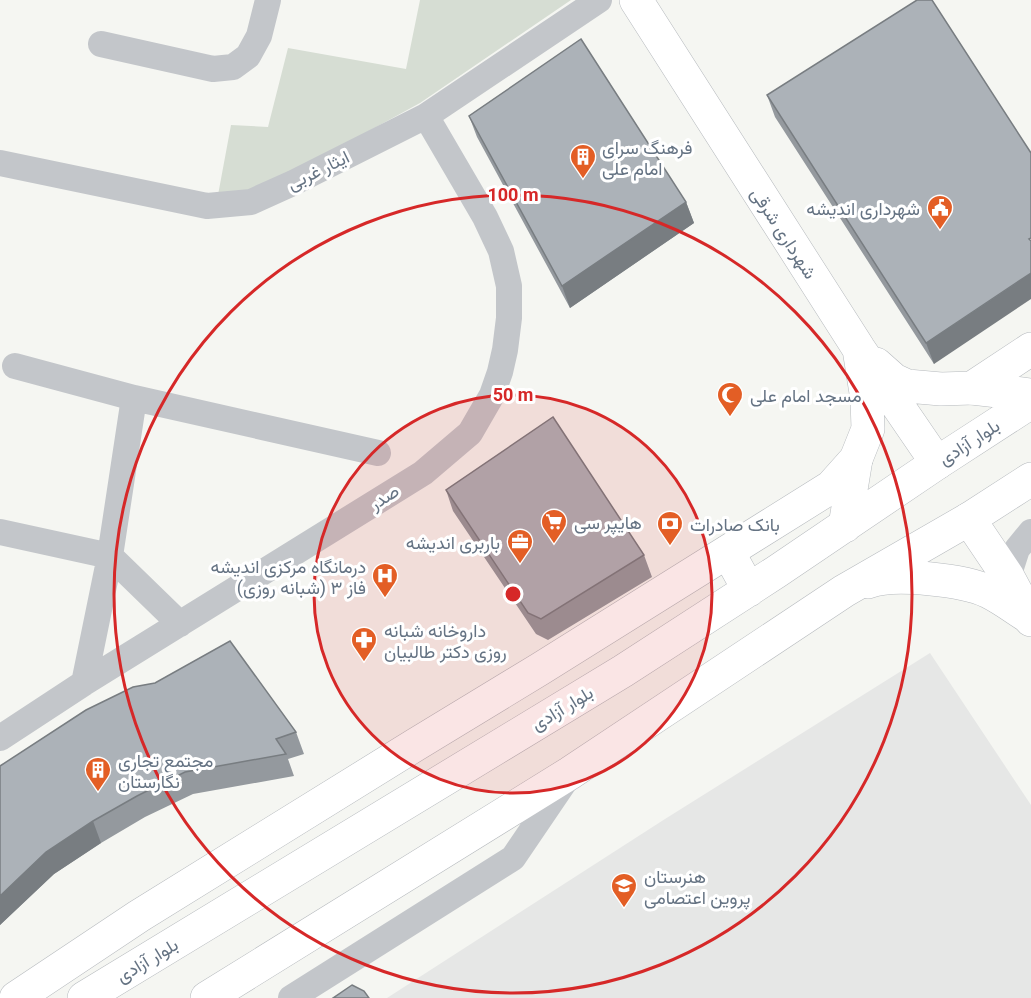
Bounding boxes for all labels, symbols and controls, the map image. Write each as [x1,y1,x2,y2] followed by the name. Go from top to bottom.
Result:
[602,137,693,181] place label: فرهنگ سرای امام علی
[568,142,598,180] building icon: فرهنگ سرای امام علی
[283,146,353,195] street label: ایثار غربی
[746,183,821,283] street label: شهرداری شرقی
[487,184,539,205] text: 100 m
[925,193,955,231] public building icon: شهرداری اندیشه
[806,198,920,220] place label: شهرداری اندیشه
[715,380,745,418] mosque icon: مسجد امام علی
[493,384,533,405] text: 50 m
[750,385,862,408] place label: مسجد امام علی
[935,415,1004,470] street label: بلوار آزادی
[365,480,403,515] street label: صدر
[539,507,569,545] supermarket icon: هایپر سی
[655,509,685,547] bank icon: بانک صادرات
[574,512,642,535] place label: هایپر سی
[690,514,780,536] place label: بانک صادرات
[505,527,535,565] office icon: باربری اندیشه
[406,532,500,554] place label: باربری اندیشه
[210,556,366,599] place label: درمانگاه مرکزی اندیشه فاز ۳ (شبانه روزی)
[370,561,400,599] hospital icon: درمانگاه مرکزی اندیشه فاز ۳ (شبانه روزی)
[503,584,523,604] centre of rings
[384,620,507,663] place label: داروخانه شبانه روزی دکتر طالبیان
[349,625,379,663] pharmacy icon: داروخانه شبانه روزی دکتر طالبیان
[527,681,597,735] street label: بلوار آزادی
[118,750,213,793] place label: مجتمع تجاری نگارستان
[83,755,113,793] building icon: مجتمع تجاری نگارستان
[644,866,750,910] place label: هنرستان پروین اعتصامی
[609,871,639,909] school or university icon: هنرستان پروین اعتصامی
[112,933,182,987] street label: بلوار آزادی

